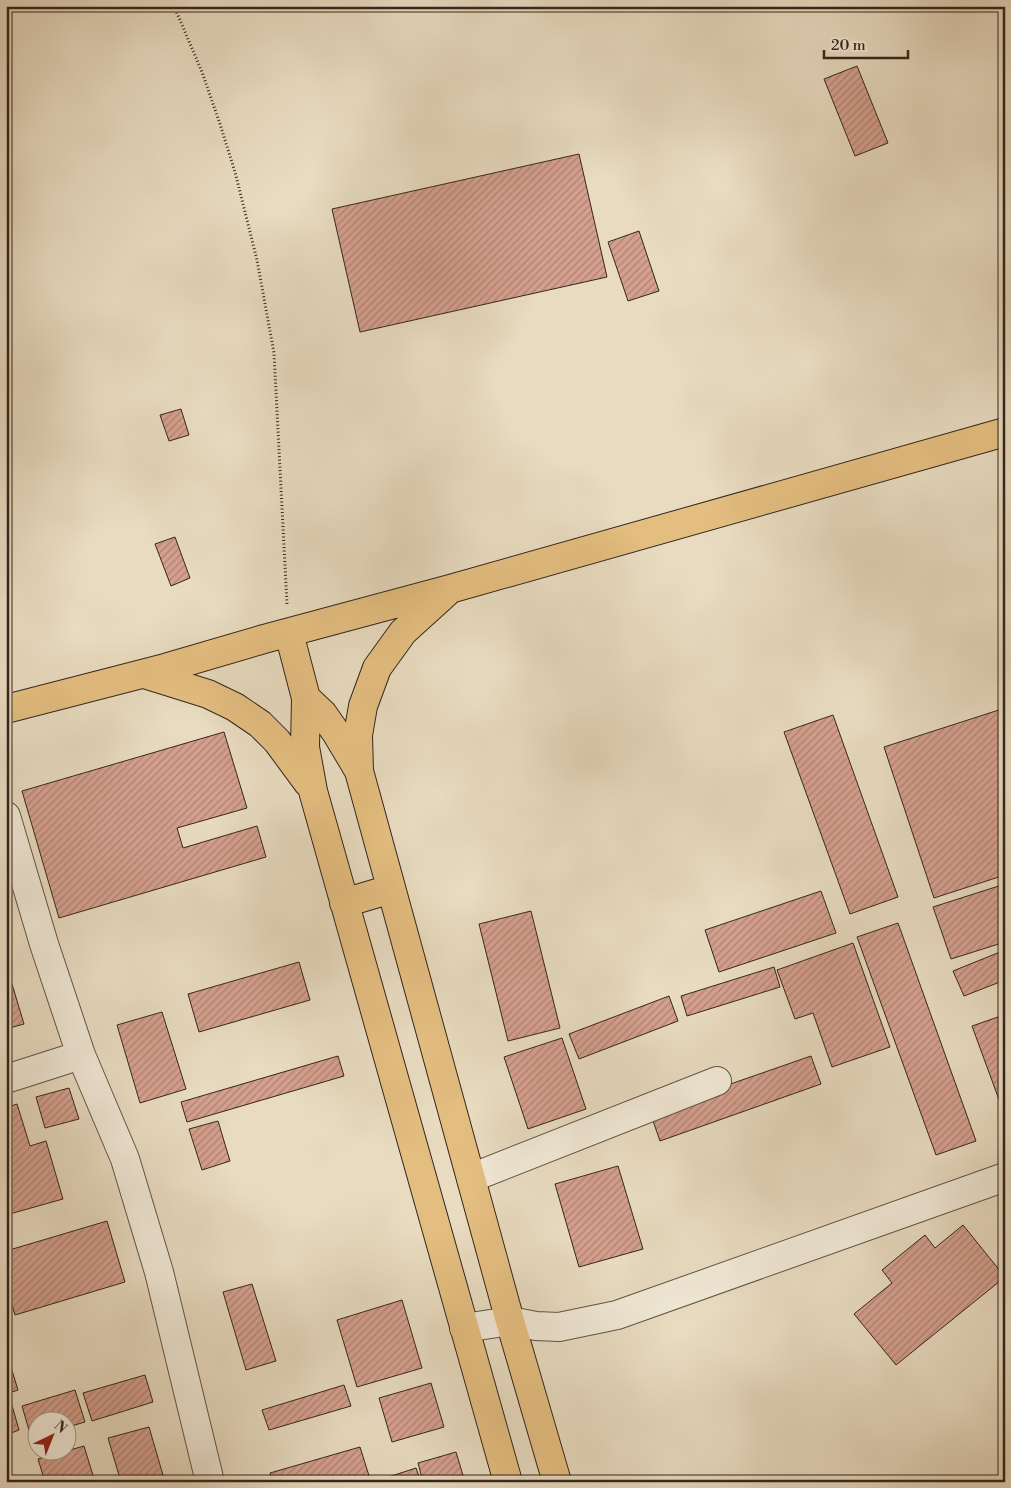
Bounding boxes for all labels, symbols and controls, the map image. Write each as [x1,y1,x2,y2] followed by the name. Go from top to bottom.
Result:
[824,28,907,60] scale bar
[831,36,866,55] text: 20 m
[28,1410,78,1460] north arrow
[50,1417,70,1438] text: N

